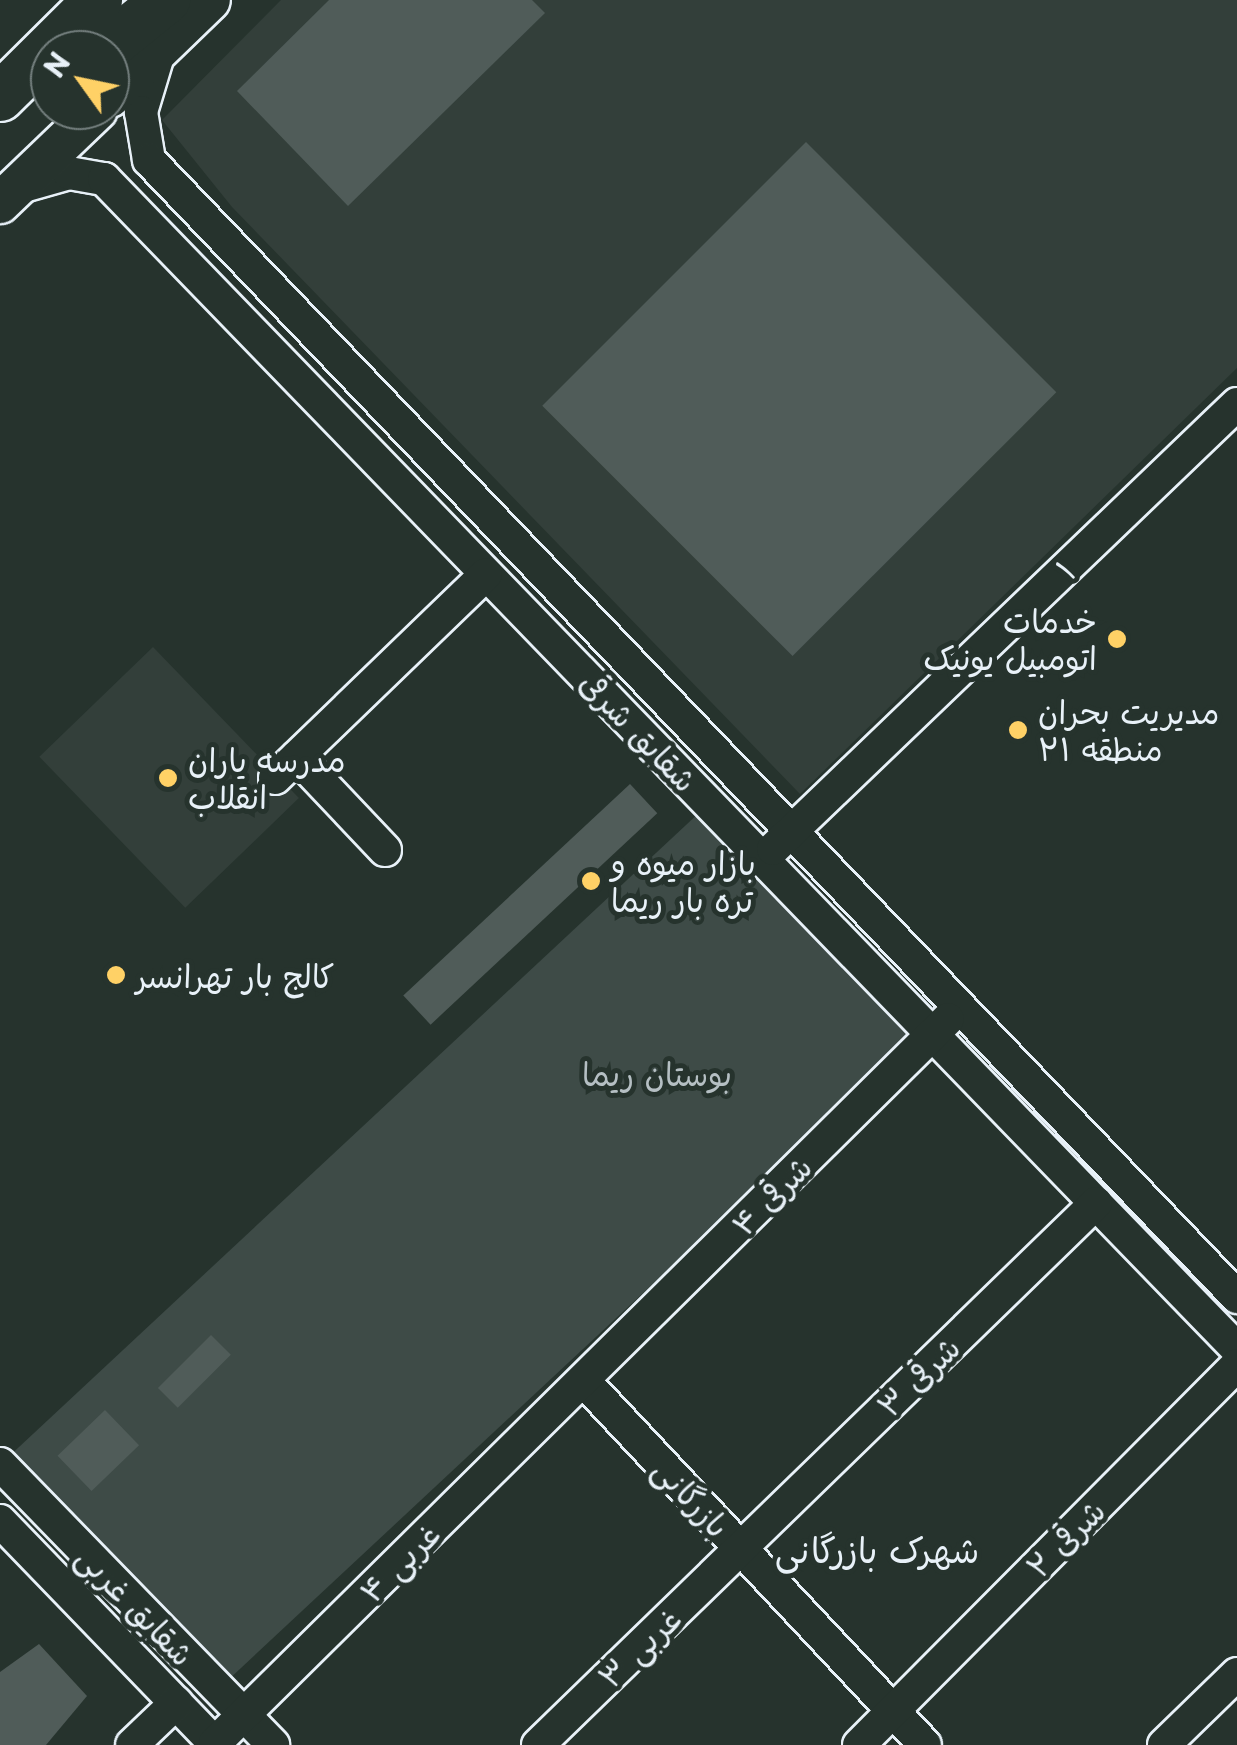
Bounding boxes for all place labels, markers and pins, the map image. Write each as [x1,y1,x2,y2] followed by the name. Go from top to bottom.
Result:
[924,602,1097,677] place label: خدمات اتومبیل یونیک
[1106,628,1128,650] marker: خدمات اتومبیل یونیک
[1038,693,1219,768] place label: مدیریت بحران منطقه ۲۱
[1007,719,1029,741] marker: مدیریت بحران منطقه ۲۱
[188,741,346,816] place label: مدرسه یاران انقلاب
[157,767,179,789] marker: مدرسه یاران انقلاب
[611,844,756,919] place label: بازار میوه و تره بار ریما
[580,870,602,892] marker: بازار میوه و تره بار ریما
[136,956,334,994] place label: کالج بار تهرانسر
[105,964,127,986] marker: کالج بار تهرانسر

